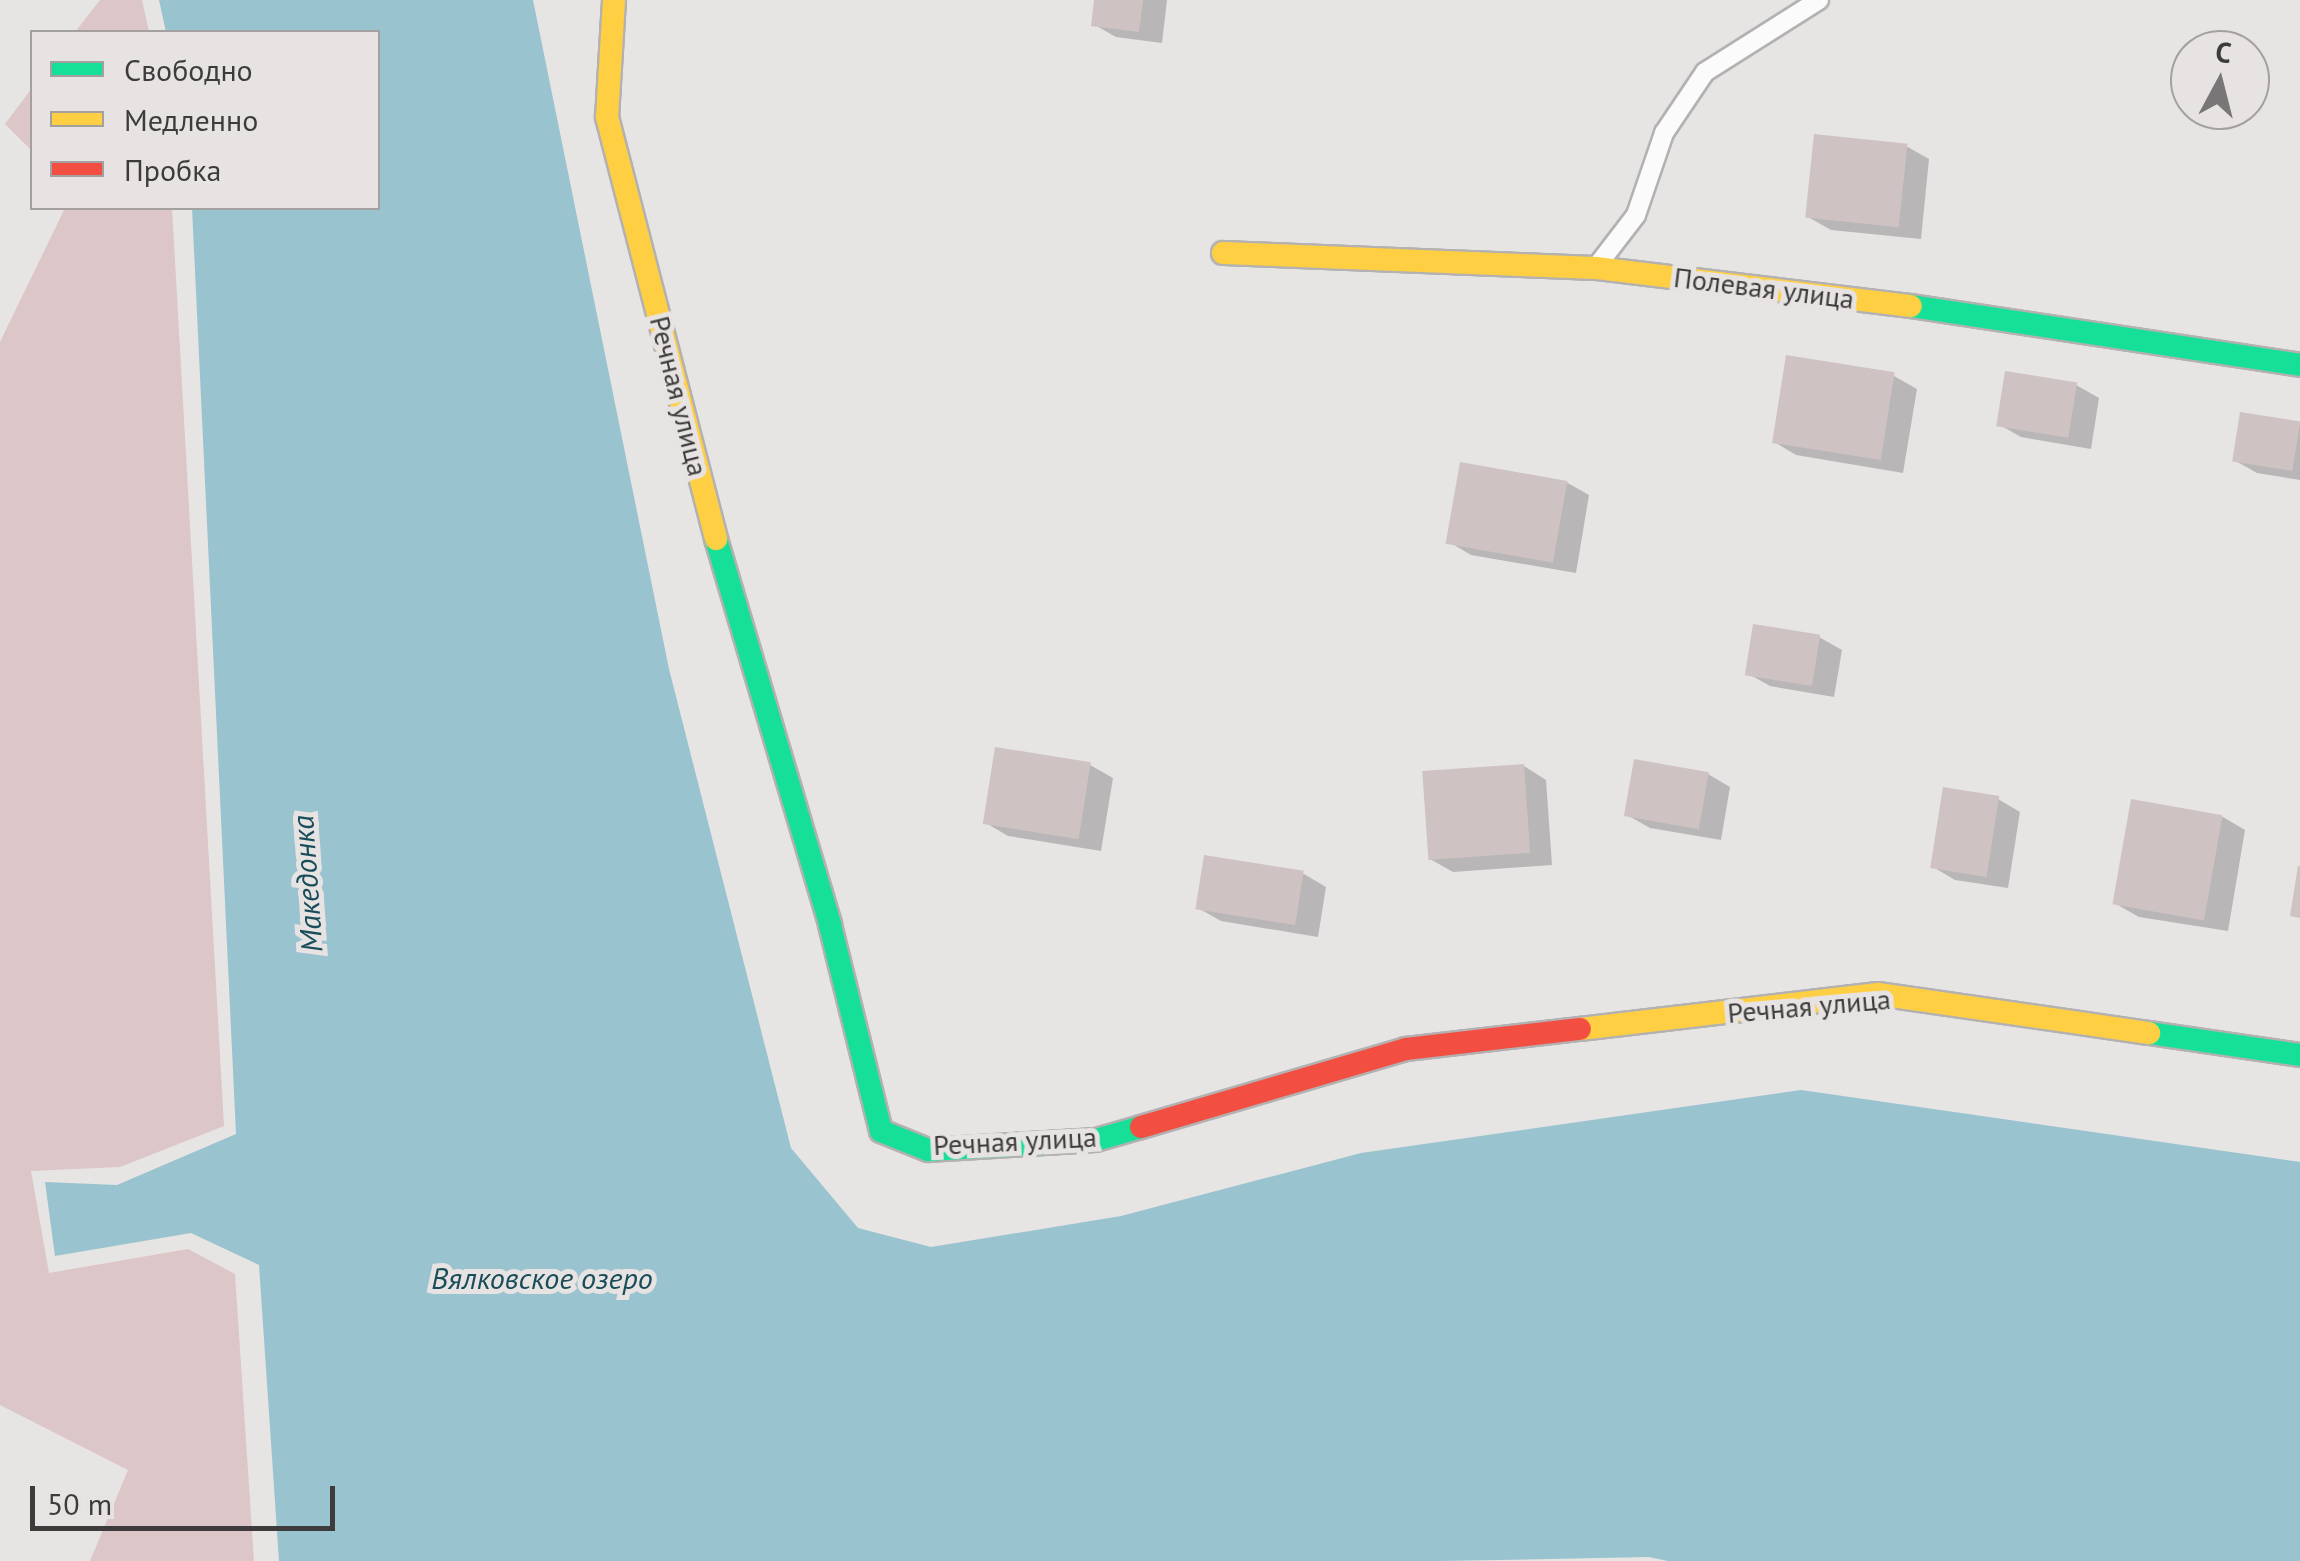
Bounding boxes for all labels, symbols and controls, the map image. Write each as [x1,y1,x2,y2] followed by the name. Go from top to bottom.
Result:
[30,30,380,210] legend
[2170,30,2270,130] north arrow
[2213,32,2233,71] text: С
[124,50,253,89] text: Свободно
[124,100,258,139] text: Медленно
[124,150,221,189] text: Пробка
[1672,260,1856,316] street label: Полевая улица
[643,313,715,479] street label: Речная улица
[284,814,330,954] water label: Македонка
[1726,982,1892,1030] street label: Речная улица
[932,1120,1098,1162] street label: Речная улица
[431,1260,653,1296] water label: Вялковское озеро
[35,1466,340,1528] scale bar
[47,1484,112,1523] text: 50 m

